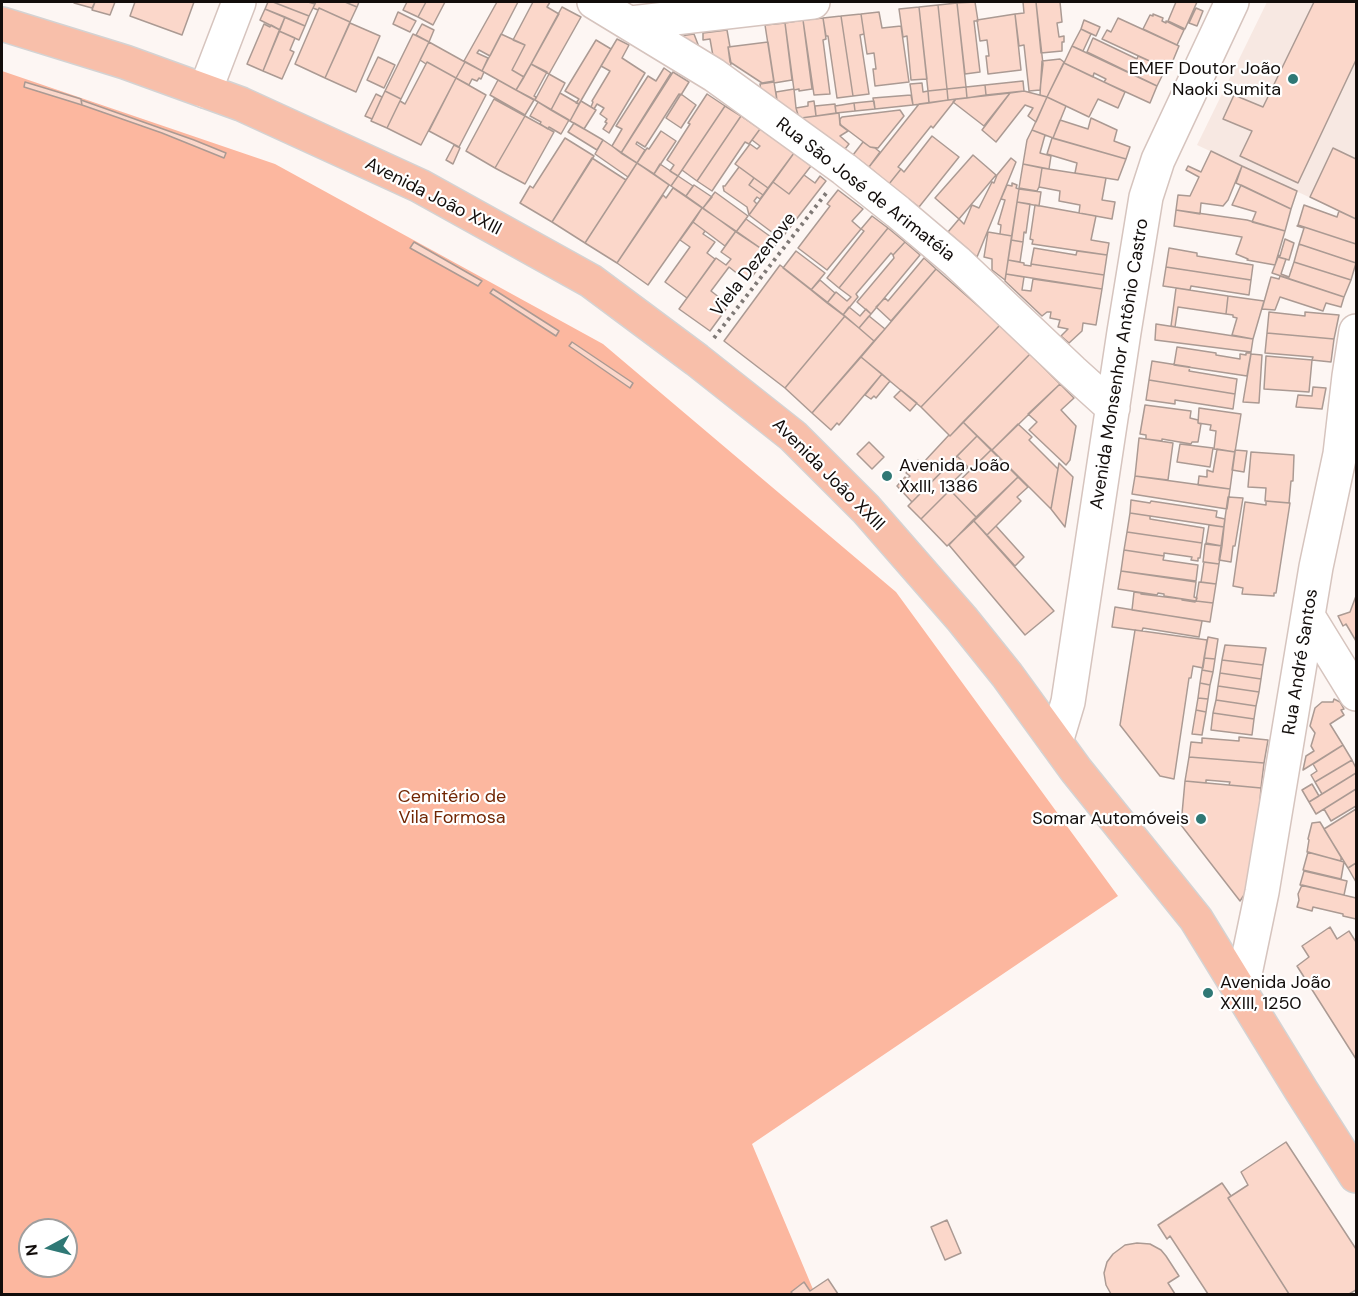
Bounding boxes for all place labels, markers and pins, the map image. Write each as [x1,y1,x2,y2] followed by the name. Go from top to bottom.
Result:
[1129,58,1281,100] place label: EMEF Doutor João Naoki Sumita
[1286,72,1300,86] marker: EMEF Doutor João Naoki Sumita
[899,455,1010,498] place label: Avenida João XxIII, 1386
[880,469,894,483] marker: Avenida João XxIII, 1386
[1032,808,1189,830] place label: Somar Automóveis
[1194,812,1208,826] marker: Somar Automóveis
[1220,972,1331,1014] place label: Avenida João XXIII, 1250
[1201,986,1215,1000] marker: Avenida João XXIII, 1250

